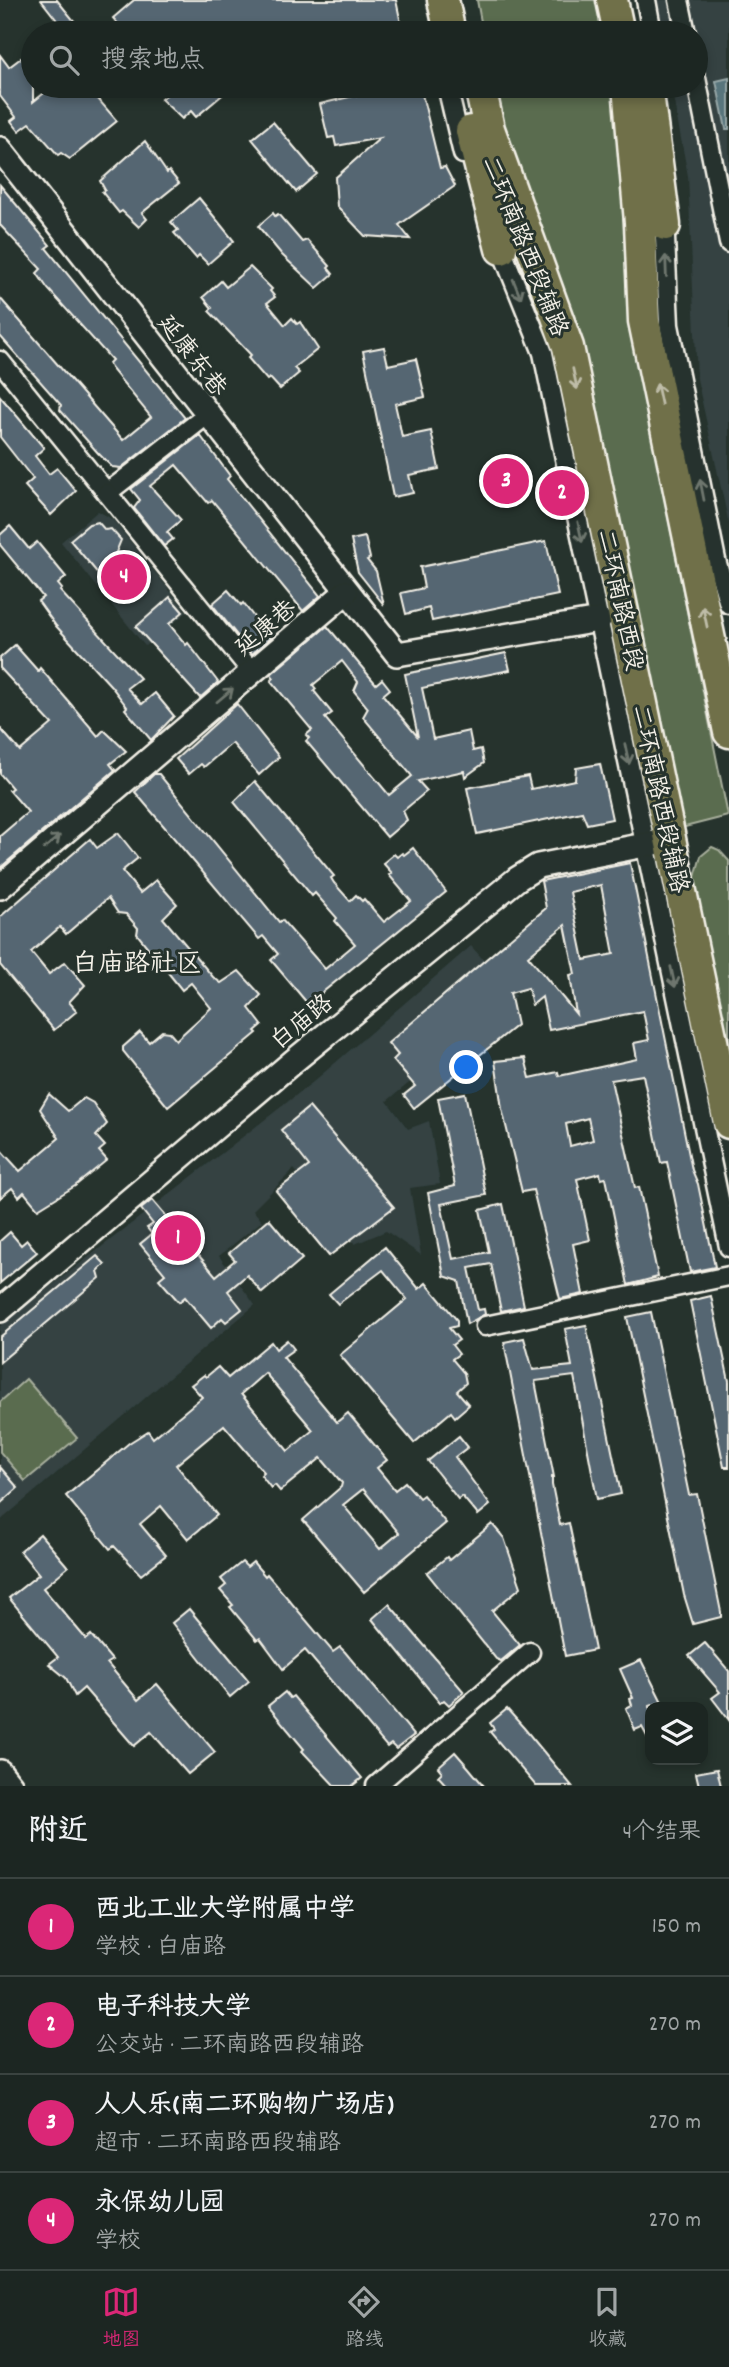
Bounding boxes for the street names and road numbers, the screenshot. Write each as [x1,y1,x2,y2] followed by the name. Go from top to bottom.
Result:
[471,152,575,343] street label: 二环南路西段辅路
[148,309,234,405] street label: 延康东巷
[586,527,650,675] street label: 二环南路西段
[228,593,305,665] street label: 延康巷
[621,702,695,897] street label: 二环南路西段辅路
[264,987,342,1059] street label: 白庙路

